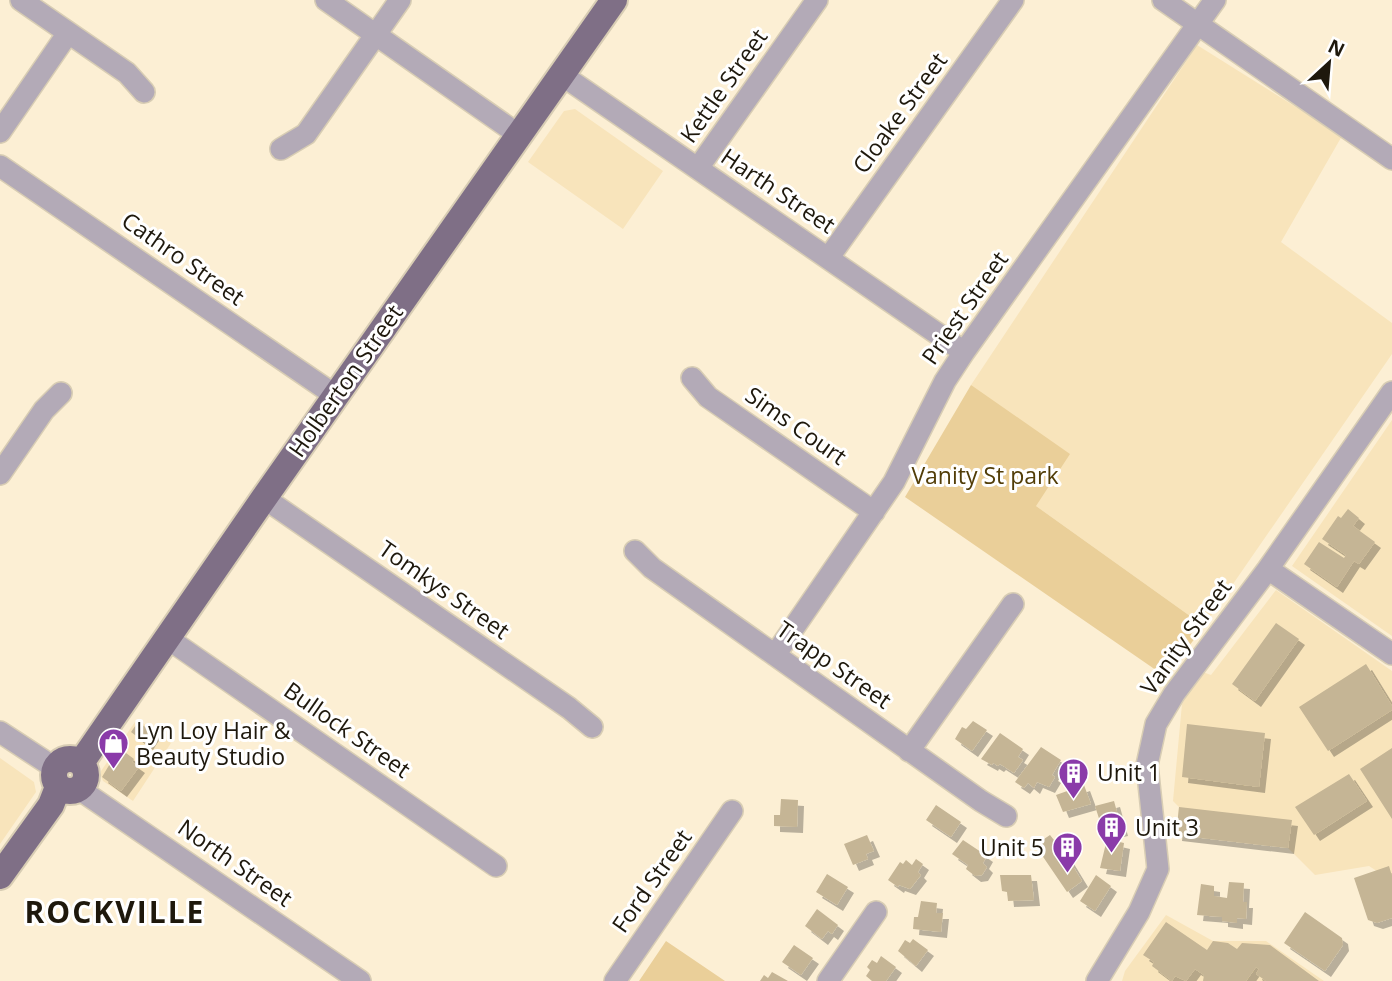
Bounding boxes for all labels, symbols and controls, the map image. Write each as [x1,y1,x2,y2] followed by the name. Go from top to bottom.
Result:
[672,22,774,149] street label: Kettle Street
[1294,28,1364,98] north arrow
[1324,33,1349,63] text: N
[844,46,954,179] street label: Cloake Street
[715,140,842,240] street label: Harth Street
[116,204,251,312] street label: Cathro Street
[913,244,1015,370] street label: Priest Street
[281,298,410,463] street label: Holberton Street
[740,379,854,472] street label: Sims Court
[911,459,1059,491] park label: Vanity St park
[373,532,516,646] street label: Tomkys Street
[1132,572,1238,701] street label: Vanity Street
[771,613,898,715] street label: Trapp Street
[278,674,417,785] street label: Bullock Street
[136,714,291,772] place label: Lyn Loy Hair & Beauty Studio
[96,727,130,771] shop icon: Lyn Loy Hair & Beauty Studio
[1057,756,1091,800] building icon: Unit 1
[1097,756,1161,788] place label: Unit 1
[172,811,299,913] street label: North Street
[1095,811,1129,855] building icon: Unit 3
[1135,811,1199,843] place label: Unit 3
[604,822,699,939] street label: Ford Street
[980,831,1044,863] place label: Unit 5
[1050,831,1084,875] building icon: Unit 5
[25,891,205,932] district label: ROCKVILLE

